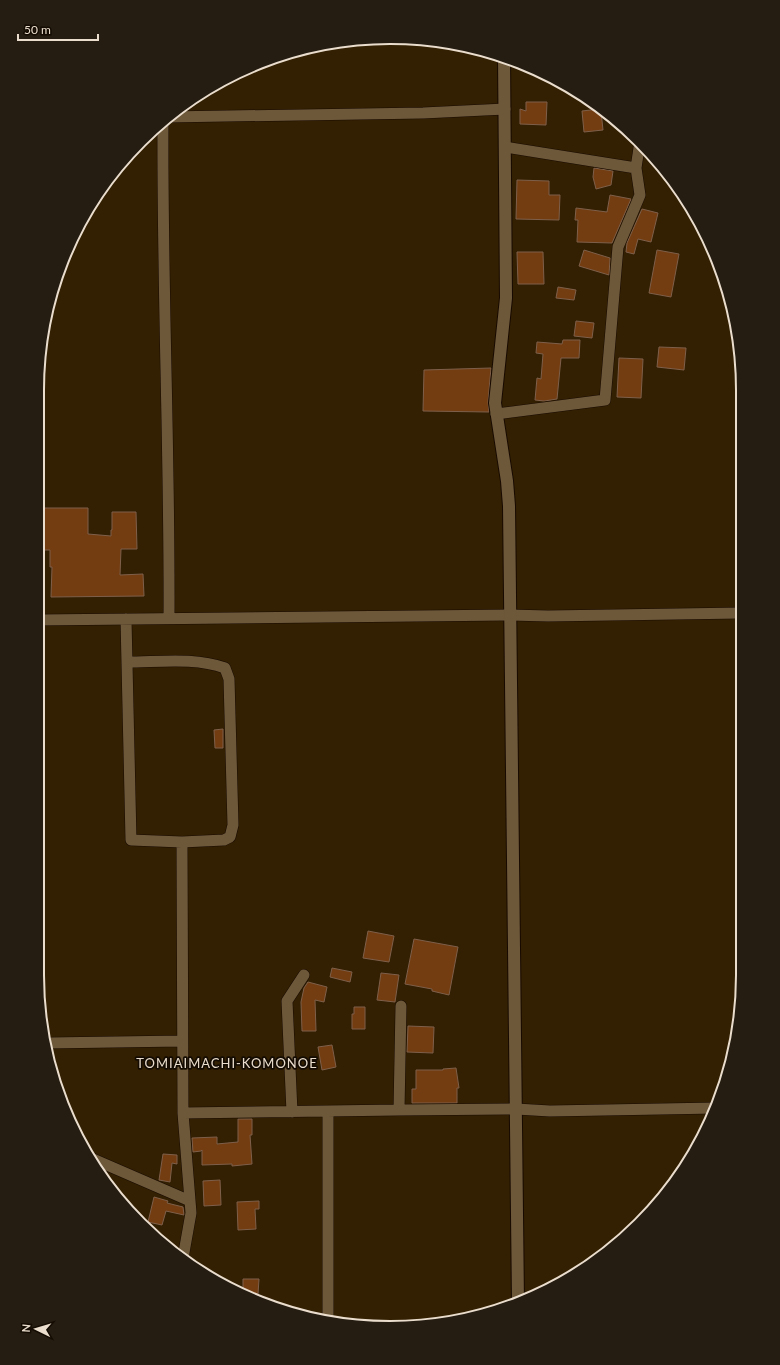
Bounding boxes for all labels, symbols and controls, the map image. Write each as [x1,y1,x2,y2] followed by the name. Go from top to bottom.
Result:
[18,16,98,42] scale bar
[24,22,51,37] text: 50 m
[136,1055,318,1071] district label: TOMIAIMACHI-KOMONOE
[16,1309,56,1349] north arrow
[19,1323,32,1333] text: N

